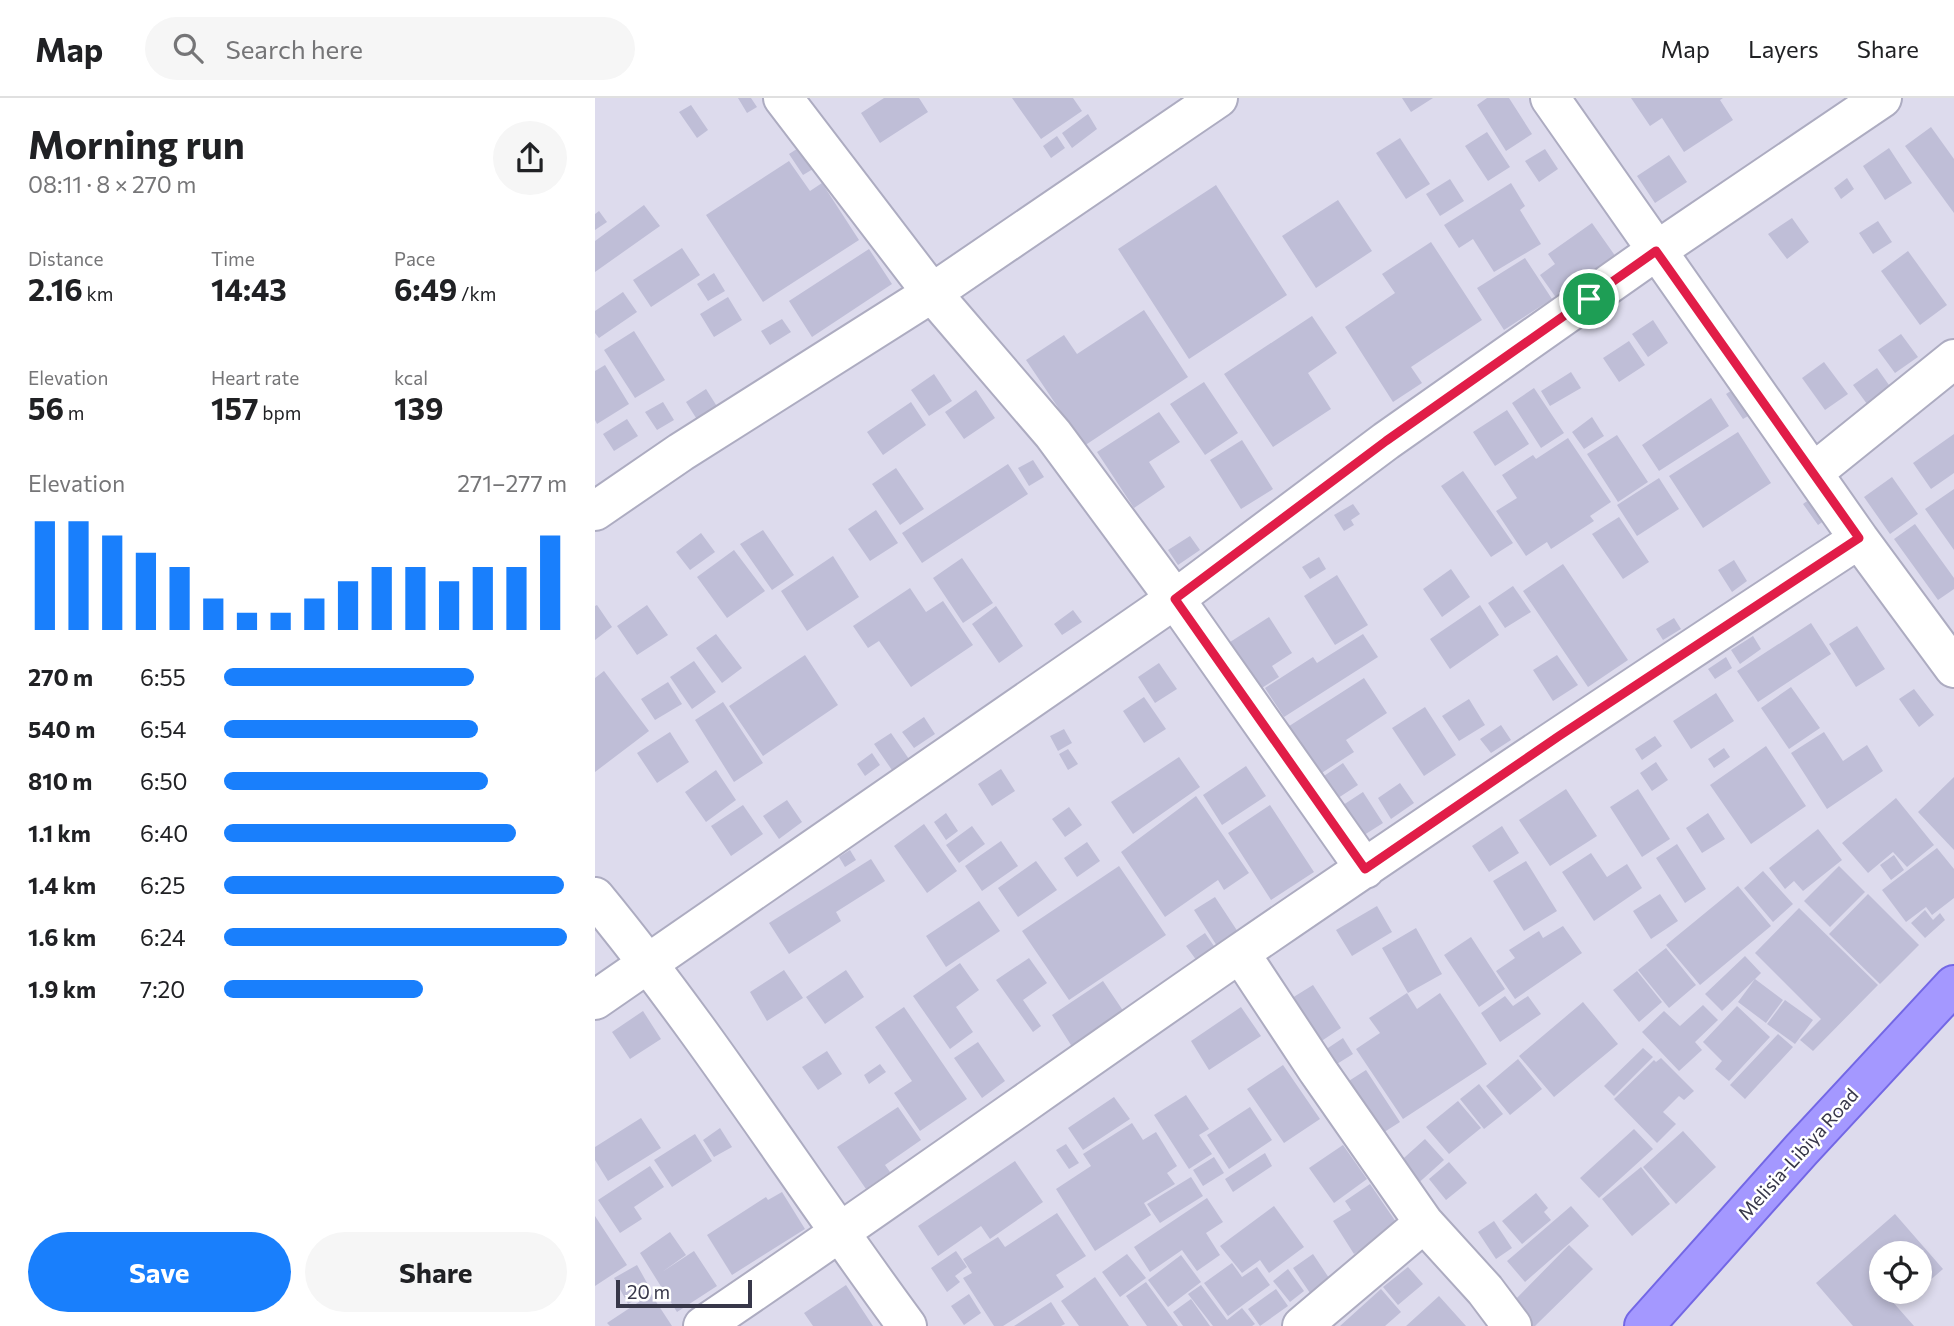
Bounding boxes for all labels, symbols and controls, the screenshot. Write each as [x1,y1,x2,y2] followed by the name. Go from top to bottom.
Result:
[145,17,635,80] search box
[35,28,103,69] text: Map
[169,29,207,67] icon: search
[225,33,363,64] text: Search here
[1661,34,1710,63] text: Map
[1748,34,1819,63] text: Layers
[1857,34,1919,63] text: Share
[28,120,245,167] text: Morning run
[493,121,567,195] button: share
[28,170,196,198] text: 08:11 · 8 × 270 m
[28,247,104,270] text: Distance
[211,247,255,270] text: Time
[394,247,435,270] text: Pace
[1559,269,1619,329] pin
[28,270,83,307] text: 2.16
[211,270,287,307] text: 14:43
[394,270,457,307] text: 6:49
[1570,280,1608,318] icon: arrive
[83,282,113,305] text: km
[457,282,496,305] text: /km
[28,366,108,389] text: Elevation
[211,366,299,389] text: Heart rate
[394,366,428,389] text: kcal
[28,389,64,426] text: 56
[211,389,259,426] text: 157
[394,389,444,426] text: 139
[64,401,84,424] text: m
[259,401,301,424] text: bpm
[28,469,125,497] text: Elevation
[457,469,567,497] text: 271–277 m
[28,663,93,691] text: 270 m
[140,663,186,691] text: 6:55
[28,715,95,743] text: 540 m
[140,715,186,743] text: 6:54
[28,767,92,795] text: 810 m
[140,767,188,795] text: 6:50
[28,819,91,847] text: 1.1 km
[140,819,188,847] text: 6:40
[28,871,96,899] text: 1.4 km
[140,871,185,899] text: 6:25
[28,923,96,951] text: 1.6 km
[140,923,186,951] text: 6:24
[28,975,96,1003] text: 1.9 km
[140,975,185,1003] text: 7:20
[1733,1083,1863,1224] street label: Melisia-Libiya Road
[28,1232,291,1312] button: Save
[305,1232,567,1312] button: Share
[1869,1241,1932,1304] map controls
[1869,1241,1932,1304] button: locate
[616,1277,753,1309] scale bar
[627,1280,670,1303] text: 20 m

